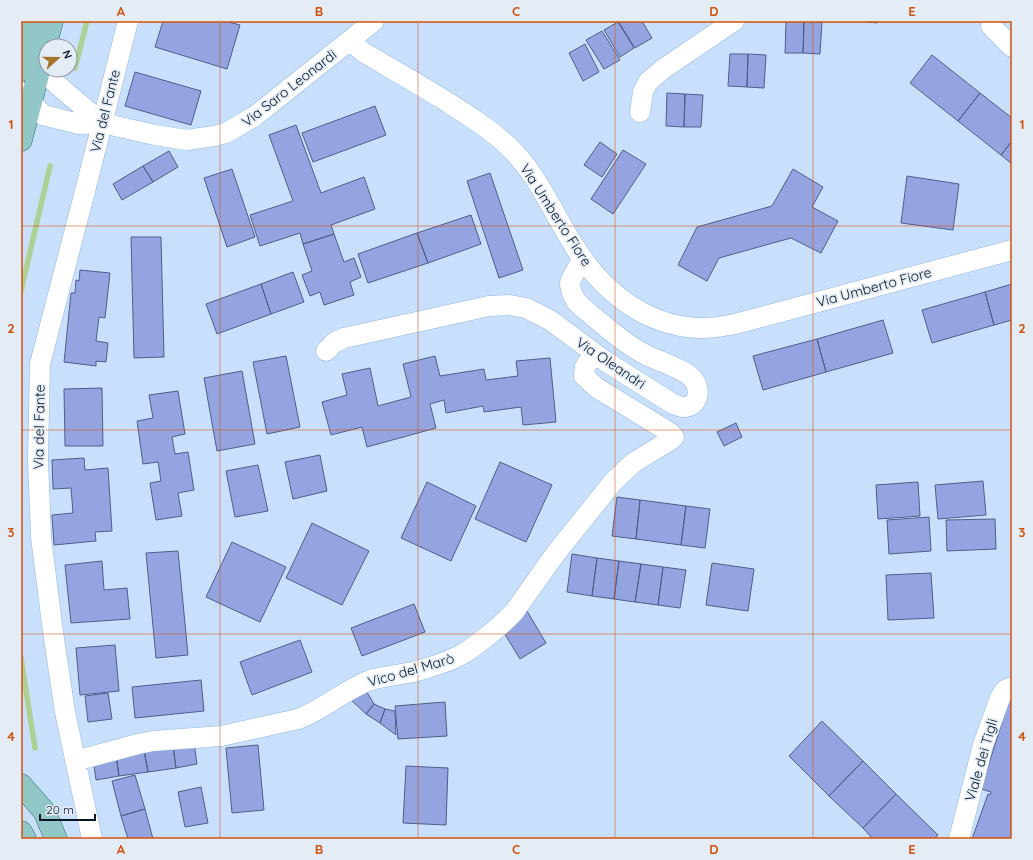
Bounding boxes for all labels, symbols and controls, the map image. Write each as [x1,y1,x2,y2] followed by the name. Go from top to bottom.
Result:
[117,3,126,19] text: A
[315,3,323,19] text: B
[512,3,520,19] text: C
[709,3,719,19] text: D
[908,3,916,19] text: E
[38,38,78,78] north arrow
[238,45,340,131] street label: Via Saro Leonardi
[59,48,75,61] text: N
[86,68,124,154] street label: Via del Fante
[8,116,14,132] text: 1
[1019,116,1025,132] text: 1
[516,160,596,270] street label: Via Umberto Fiore
[814,263,934,311] street label: Via Umberto Fiore
[7,320,15,336] text: 2
[1018,320,1026,336] text: 2
[573,333,649,393] street label: Via Oleandri
[29,384,49,470] street label: Via del Fante
[8,524,15,540] text: 3
[1019,524,1026,540] text: 3
[366,649,456,691] street label: Vico del Marò
[961,717,1001,803] street label: Viale dei Tigli
[7,728,15,744] text: 4
[1018,728,1026,744] text: 4
[40,796,95,822] scale bar
[46,802,74,817] text: 20 m
[117,841,126,857] text: A
[315,841,323,857] text: B
[512,841,520,857] text: C
[709,841,719,857] text: D
[908,841,916,857] text: E

